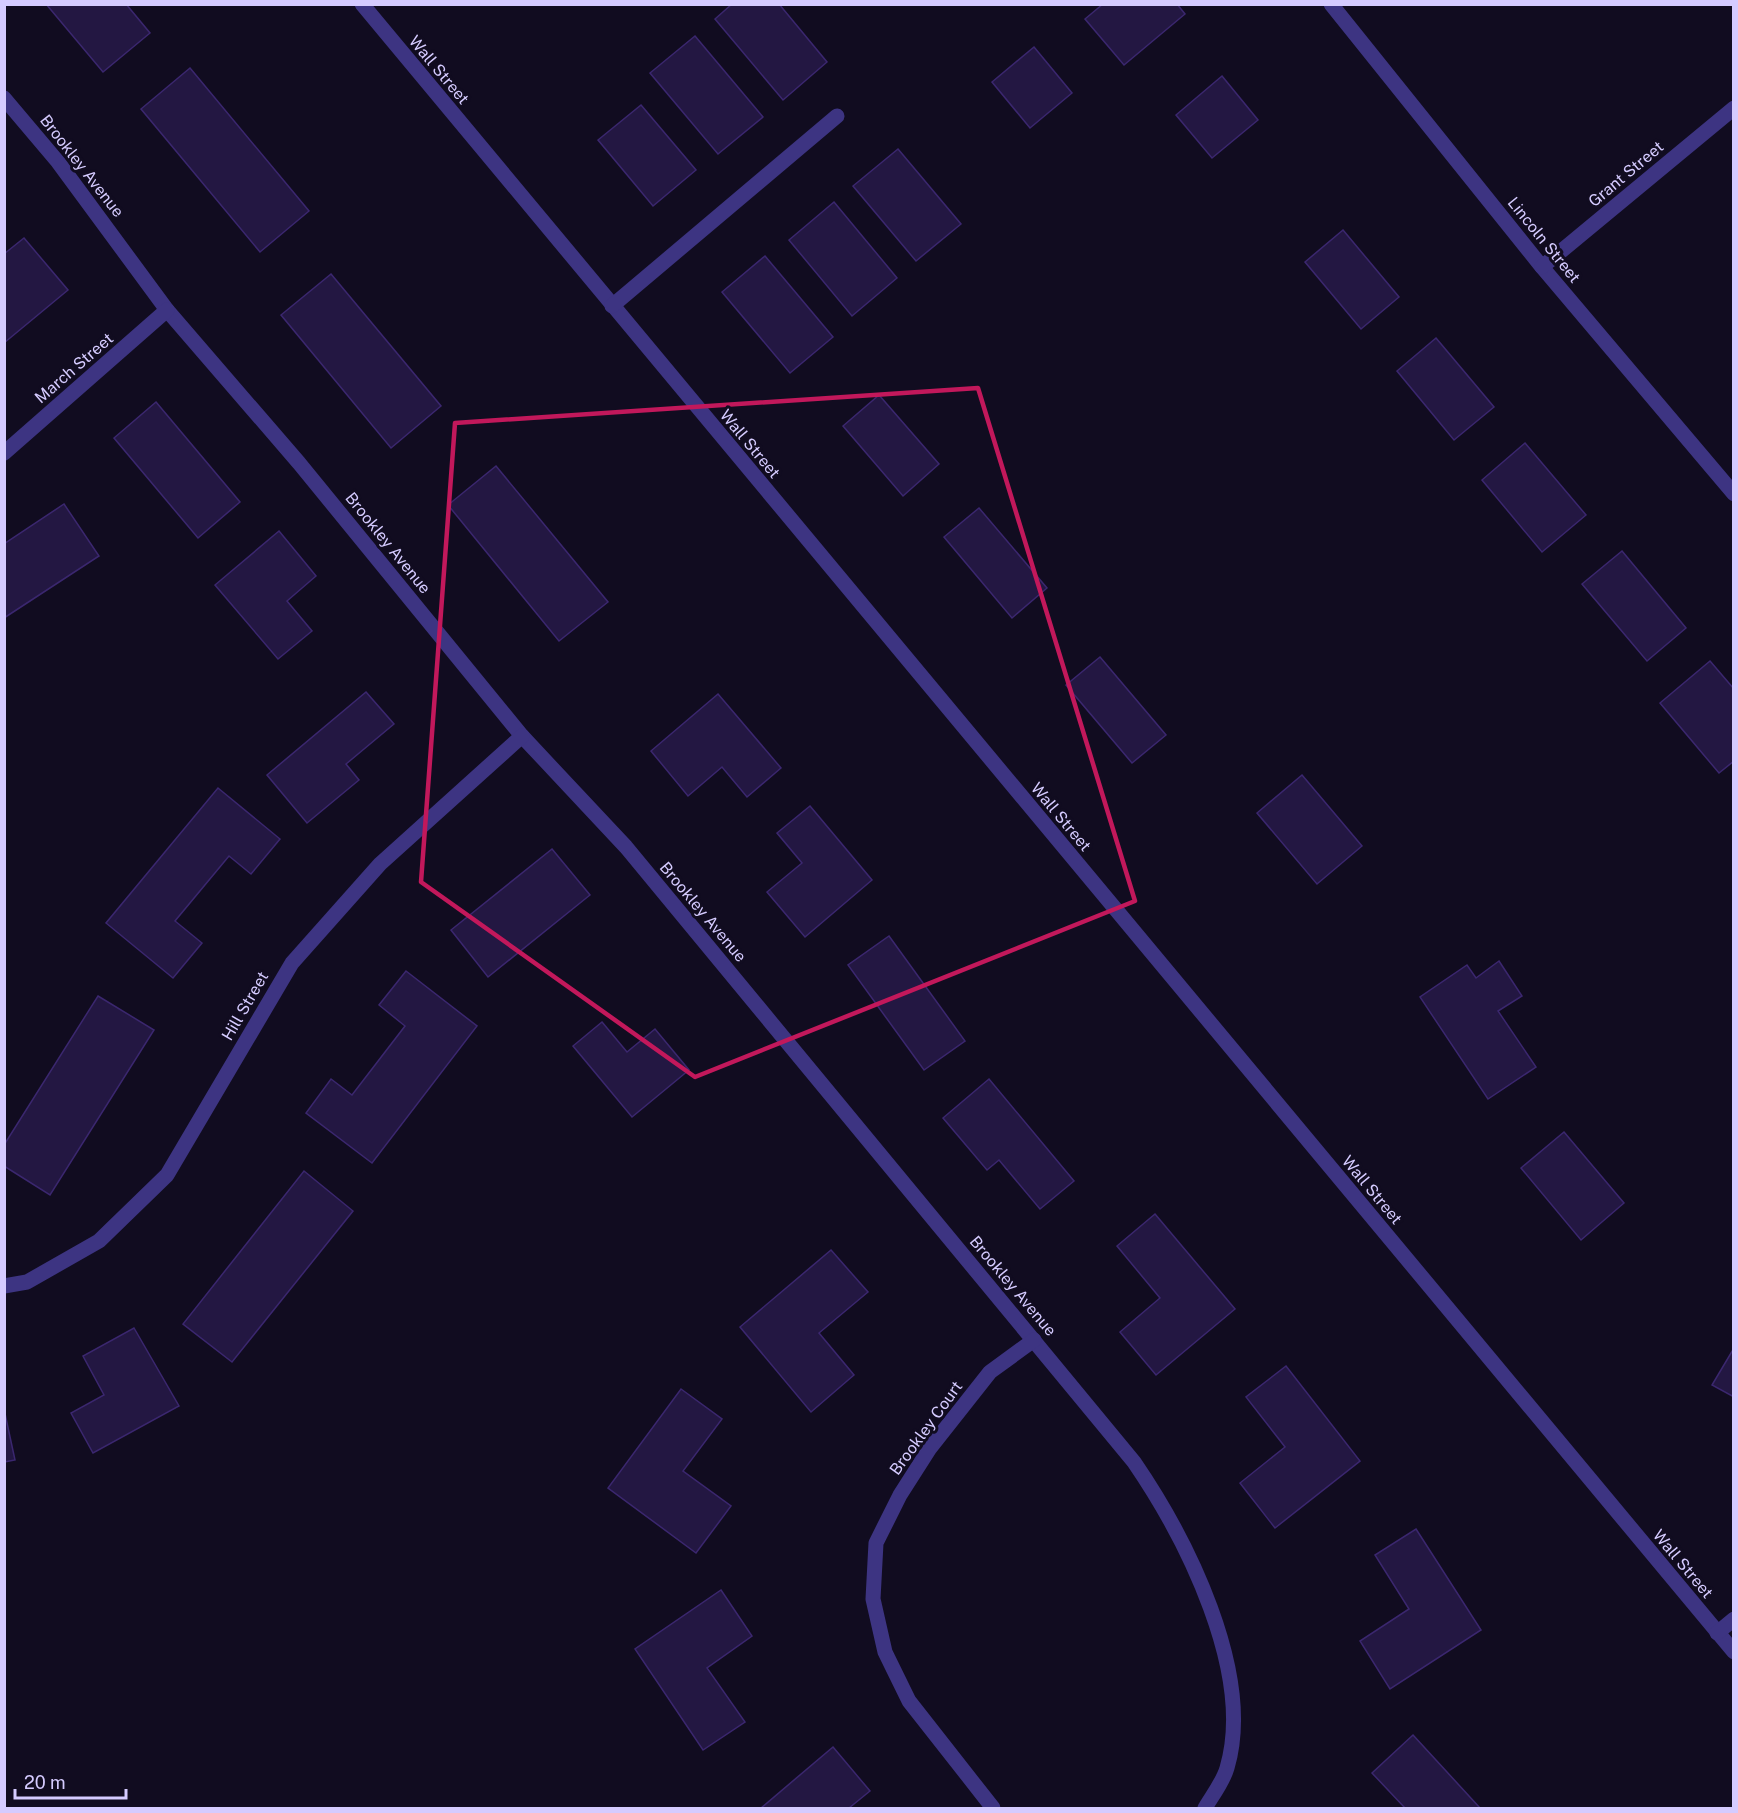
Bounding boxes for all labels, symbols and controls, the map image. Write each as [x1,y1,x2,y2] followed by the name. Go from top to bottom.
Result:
[405,32,473,108] street label: Wall Street
[36,111,128,221] street label: Brookley Avenue
[1585,137,1667,211] street label: Grant Street
[1504,193,1584,287] street label: Lincoln Street
[31,329,117,407] street label: March Street
[716,406,784,482] street label: Wall Street
[341,489,435,597] street label: Brookley Avenue
[1027,779,1095,855] street label: Wall Street
[656,858,750,966] street label: Brookley Avenue
[218,968,272,1044] street label: Hill Street
[1338,1152,1406,1228] street label: Wall Street
[966,1232,1060,1340] street label: Brookley Avenue
[886,1377,966,1479] street label: Brookley Court
[1649,1526,1717,1602] street label: Wall Street
[15,1762,126,1800] scale bar
[24,1772,66,1793] text: 20 m

